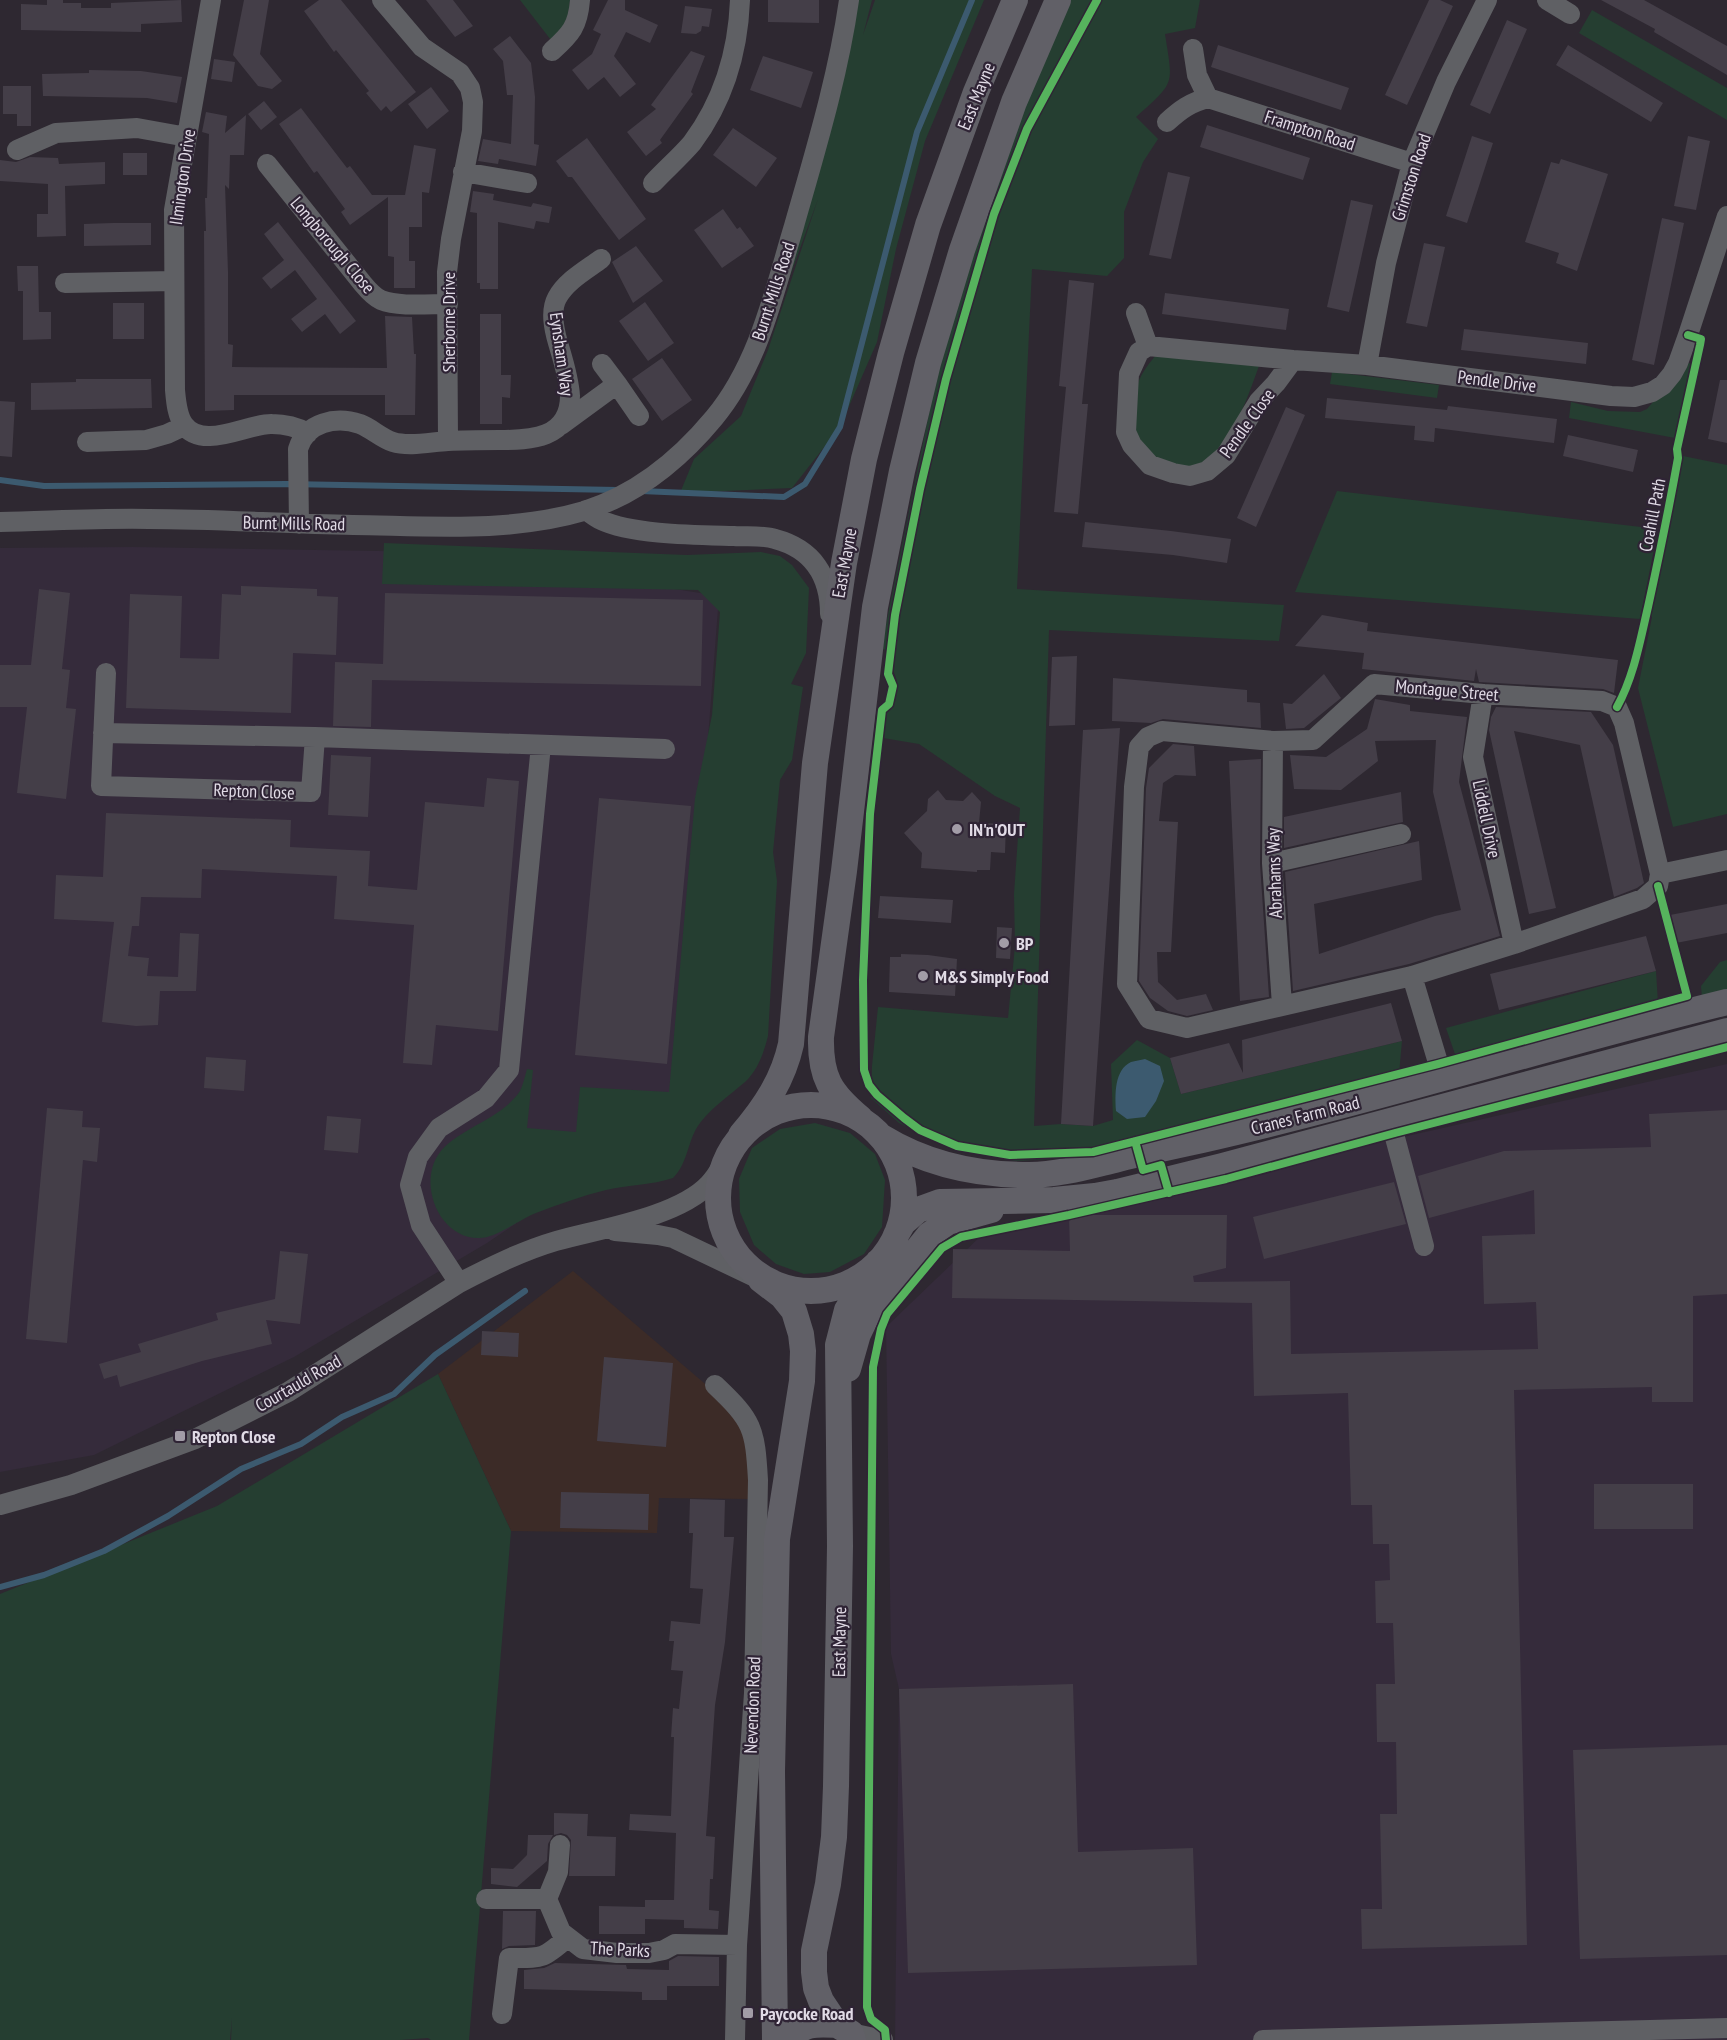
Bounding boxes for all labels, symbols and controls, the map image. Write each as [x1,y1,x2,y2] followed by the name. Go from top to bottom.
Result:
[952,59,1000,133] street label: East Mayne
[1262,105,1358,155] street label: Frampton Road
[164,128,200,226] street label: Ilmington Drive
[1386,130,1436,224] street label: Grimston Road
[286,192,380,298] street label: Longborough Close
[746,239,800,343] street label: Burnt Mills Road
[437,272,460,372] street label: Sherborne Drive
[545,311,579,398] street label: Eynsham Way
[1456,365,1538,397] street label: Pendle Drive
[1214,384,1280,462] street label: Pendle Close
[1634,476,1670,554] street label: Coahill Path
[243,511,345,535] street label: Burnt Mills Road
[827,526,861,600] street label: East Mayne
[1394,674,1500,706] street label: Montague Street
[213,778,295,804] street label: Repton Close
[1468,778,1506,860] street label: Liddell Drive
[969,818,1025,841] place label: IN'n'OUT
[950,822,964,836] marker: IN'n'OUT
[1261,827,1287,919] street label: Abrahams Way
[1016,932,1034,955] place label: BP
[997,936,1011,950] marker: BP
[935,965,1049,988] place label: M&S Simply Food
[916,969,930,983] marker: M&S Simply Food
[1248,1090,1362,1140] street label: Cranes Farm Road
[251,1349,345,1417] street label: Courtauld Road
[192,1425,276,1448] place label: Repton Close
[173,1429,187,1443] marker: Repton Close
[827,1607,851,1677] street label: East Mayne
[739,1656,765,1754] street label: Nevendon Road
[589,1936,651,1962] street label: The Parks
[760,2002,854,2025] place label: Paycocke Road
[741,2006,755,2020] marker: Paycocke Road

